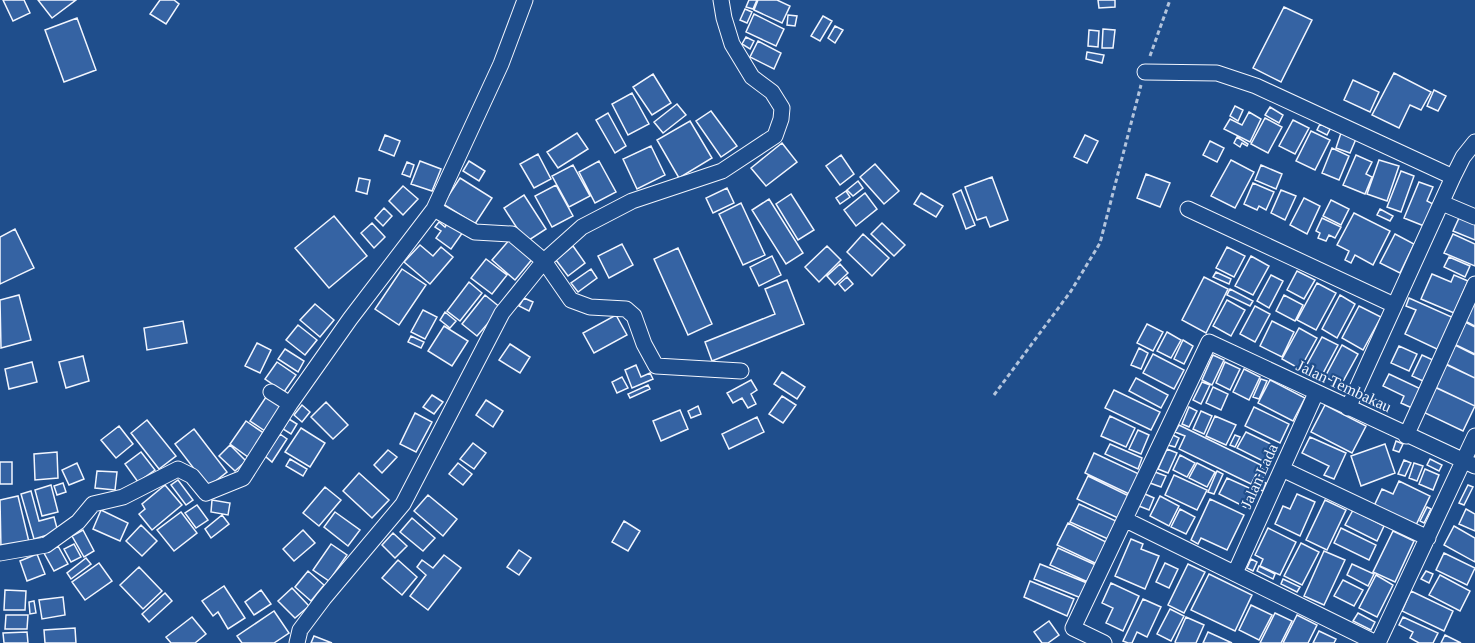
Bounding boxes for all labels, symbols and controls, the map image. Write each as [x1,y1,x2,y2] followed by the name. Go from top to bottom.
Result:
[1294,357,1394,415] street label: Jalan Tembakau
[1237,441,1281,511] street label: Jalan Lada

